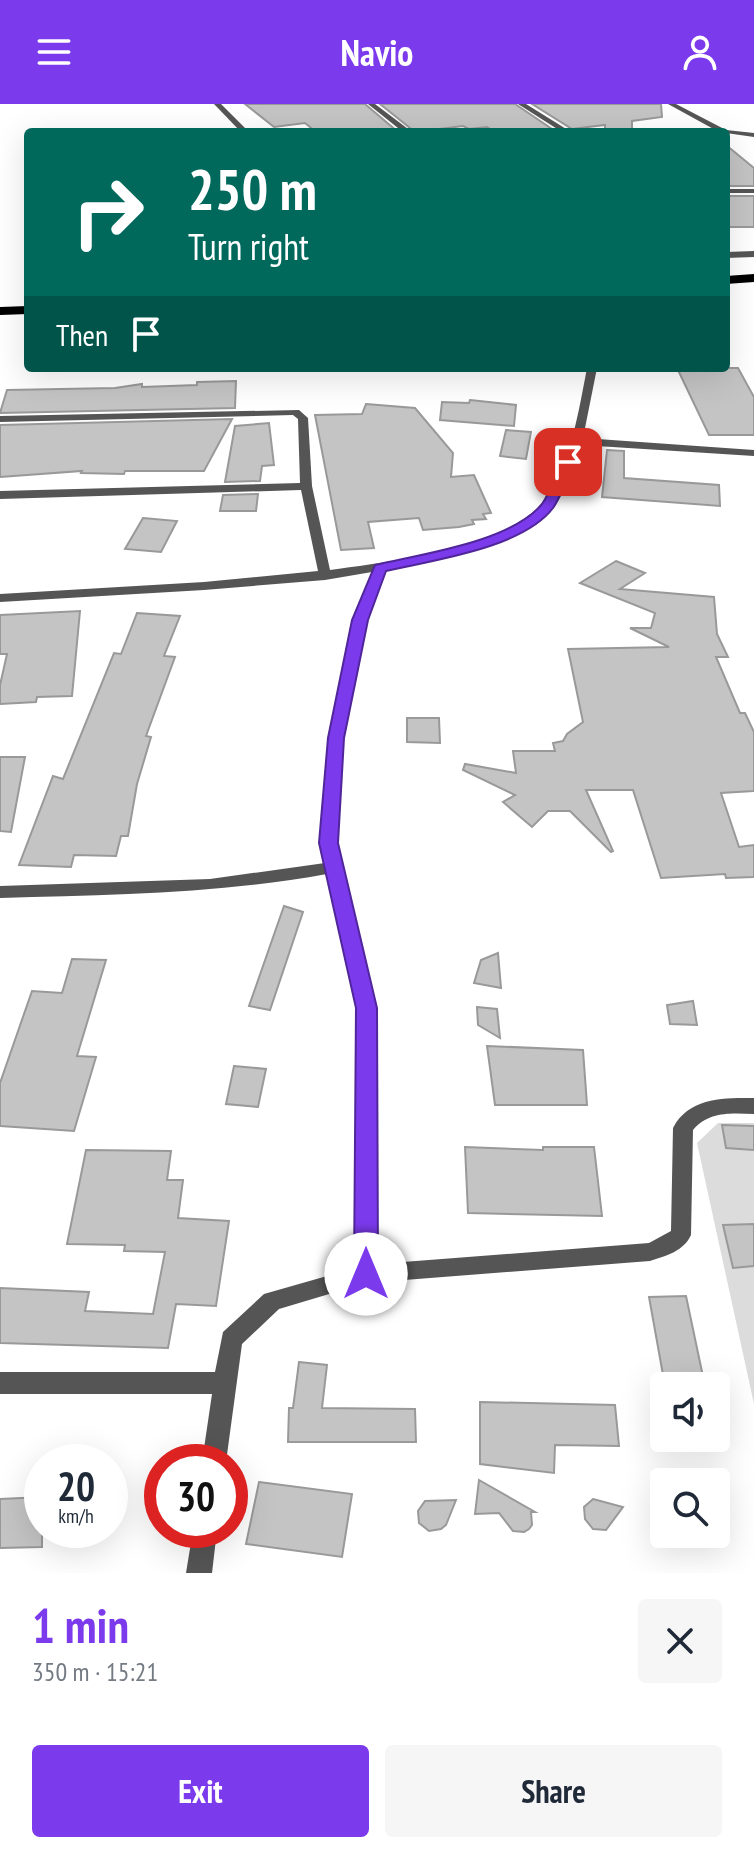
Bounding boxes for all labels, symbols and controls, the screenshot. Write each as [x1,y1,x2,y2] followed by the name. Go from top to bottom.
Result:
[341,29,413,76] text: Navio
[32,30,76,74] icon: menu
[678,30,722,74] icon: person
[188,153,317,225] text: 250 m
[56,160,160,264] icon: right
[188,223,309,270] text: Turn right
[124,312,168,356] icon: arrive
[56,315,108,354] text: Then
[534,428,602,496] pin
[546,440,590,484] icon: arrive
[324,1232,408,1316] position arrow
[650,1372,730,1548] map controls
[650,1372,730,1452] button: sound
[144,1444,248,1548] speed limit sign: 30
[57,1460,95,1512] text: 20
[650,1468,730,1548] button: search
[58,1503,94,1529] text: km/h
[32,1594,129,1656] text: 1 min
[638,1599,722,1683] button: close
[32,1655,158,1688] text: 350 m · 15:21
[32,1745,369,1837] button: Exit
[385,1745,722,1837] button: Share

